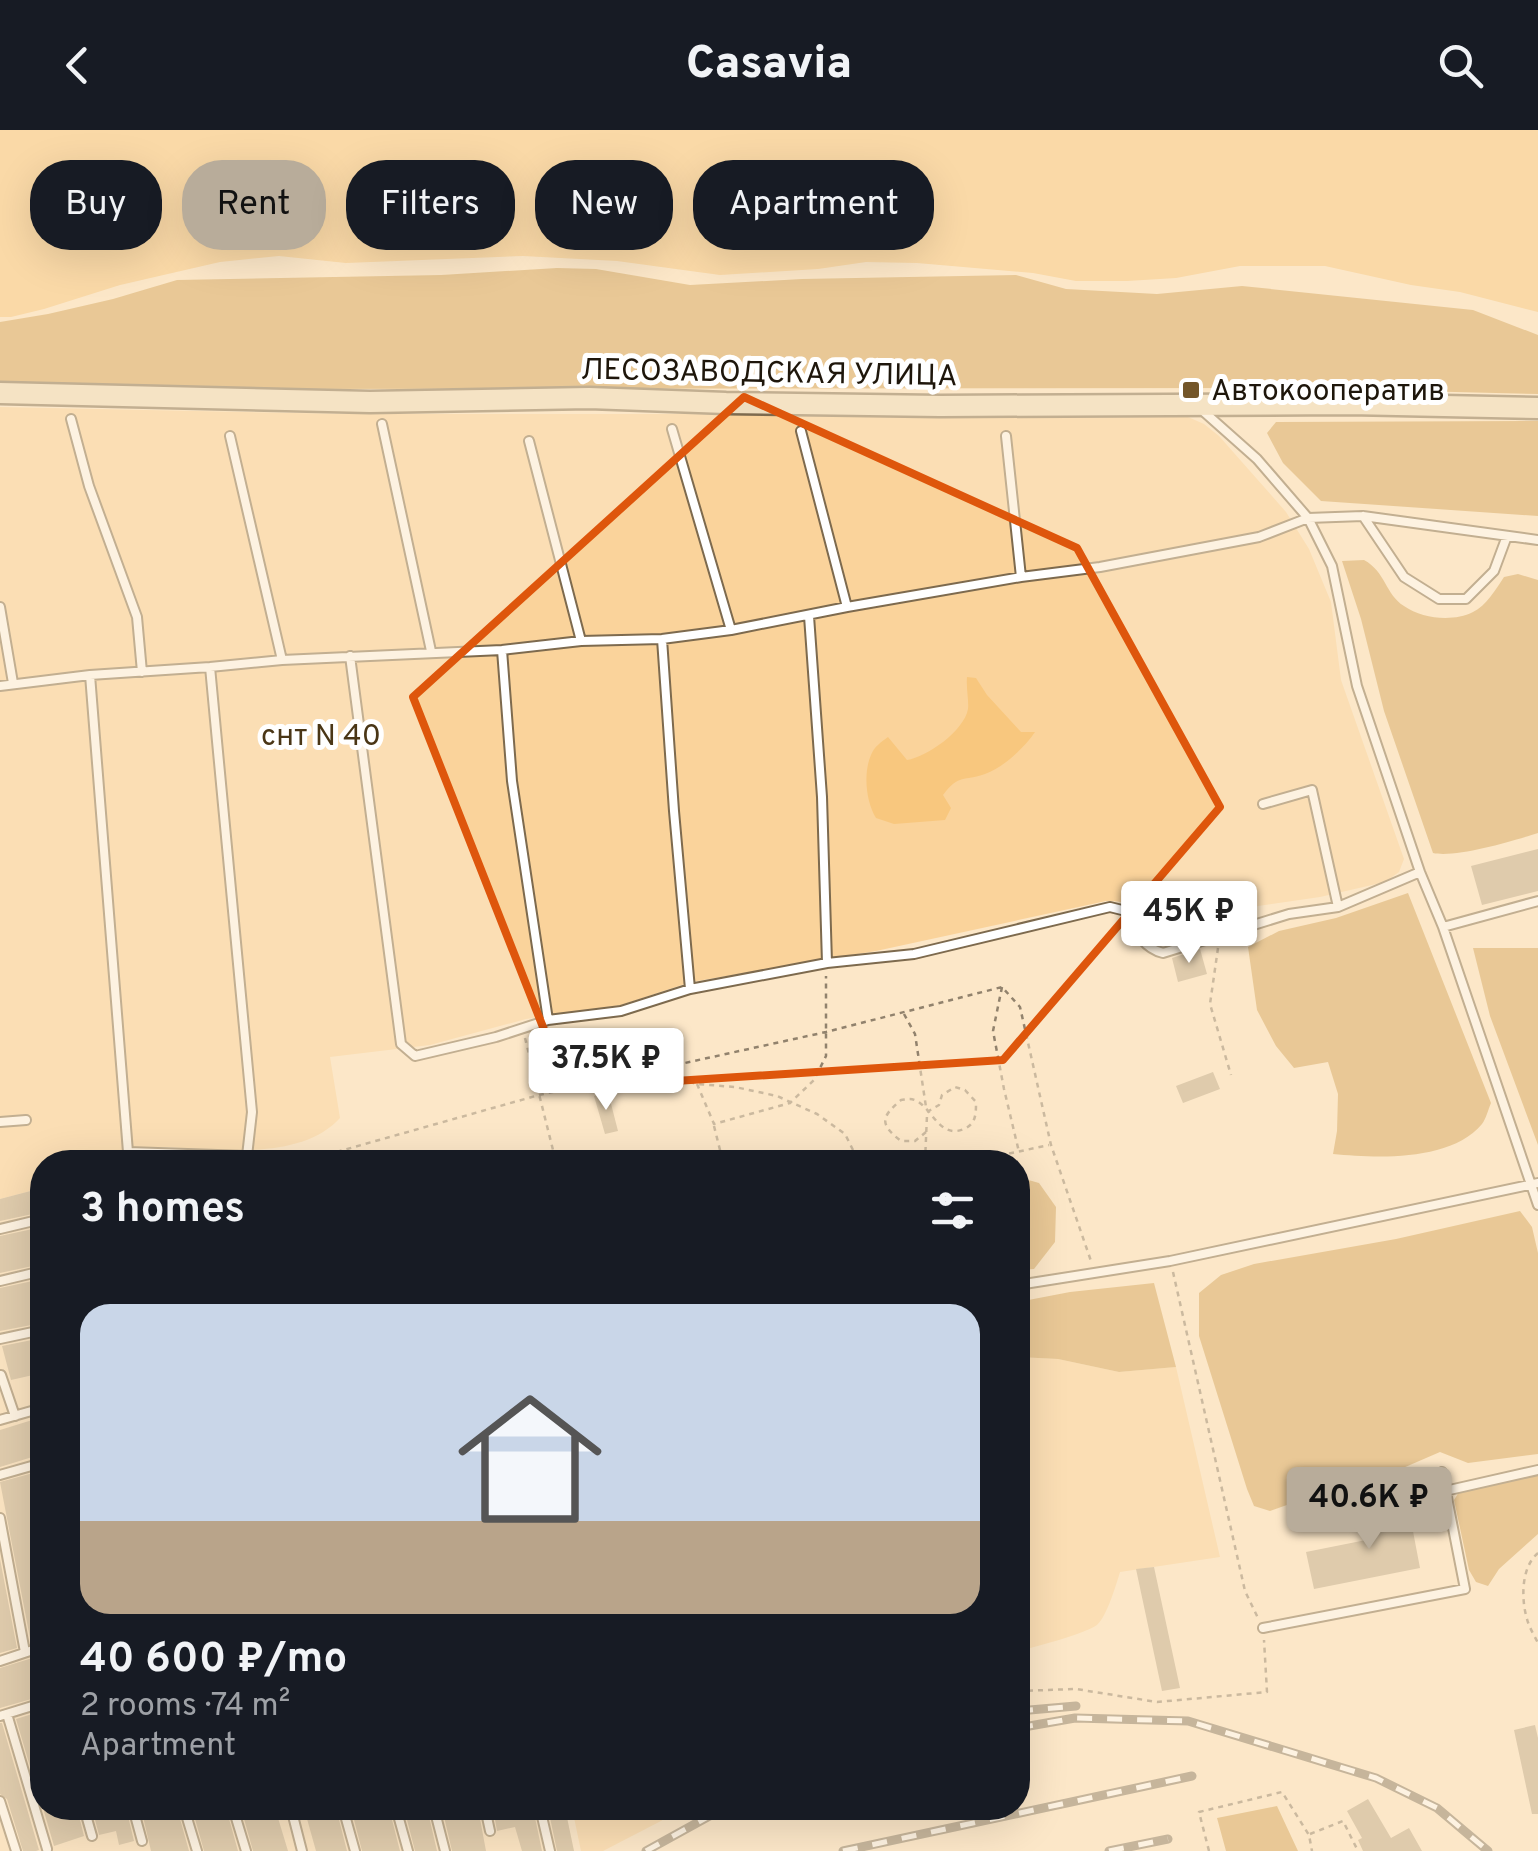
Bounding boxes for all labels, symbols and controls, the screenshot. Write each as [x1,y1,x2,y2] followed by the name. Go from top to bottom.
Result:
[686,37,852,94] text: Casavia
[50,38,105,93] icon: back
[1433,38,1488,93] icon: search
[30,160,162,250] chip: Buy
[182,160,326,250] chip: Rent
[346,160,515,250] chip: Filters
[535,160,673,250] chip: New
[693,160,934,250] chip: Apartment
[580,353,958,396] street label: ЛЕСОЗАВОДСКАЯ УЛИЦА
[1211,374,1445,411] place label: Автокооператив
[1180,379,1202,401] marker: Автокооператив
[261,719,381,756] park label: снт N 40
[1119,881,1259,966] pin: 45K ₽
[1143,893,1235,933] text: 45K ₽
[514,1028,698,1113] pin: 37.5K ₽
[551,1040,661,1080] text: 37.5K ₽
[925,1183,980,1238] icon: filters
[80,1184,245,1237] text: 3 homes
[440,1369,620,1549] icon: home
[1277,1467,1461,1552] pin: 40.6K ₽
[1309,1479,1429,1519] text: 40.6K ₽
[80,1634,347,1687] text: 40 600 ₽/mo
[80,1687,290,1727] text: 2 rooms · 74 m²
[80,1727,236,1767] text: Apartment

